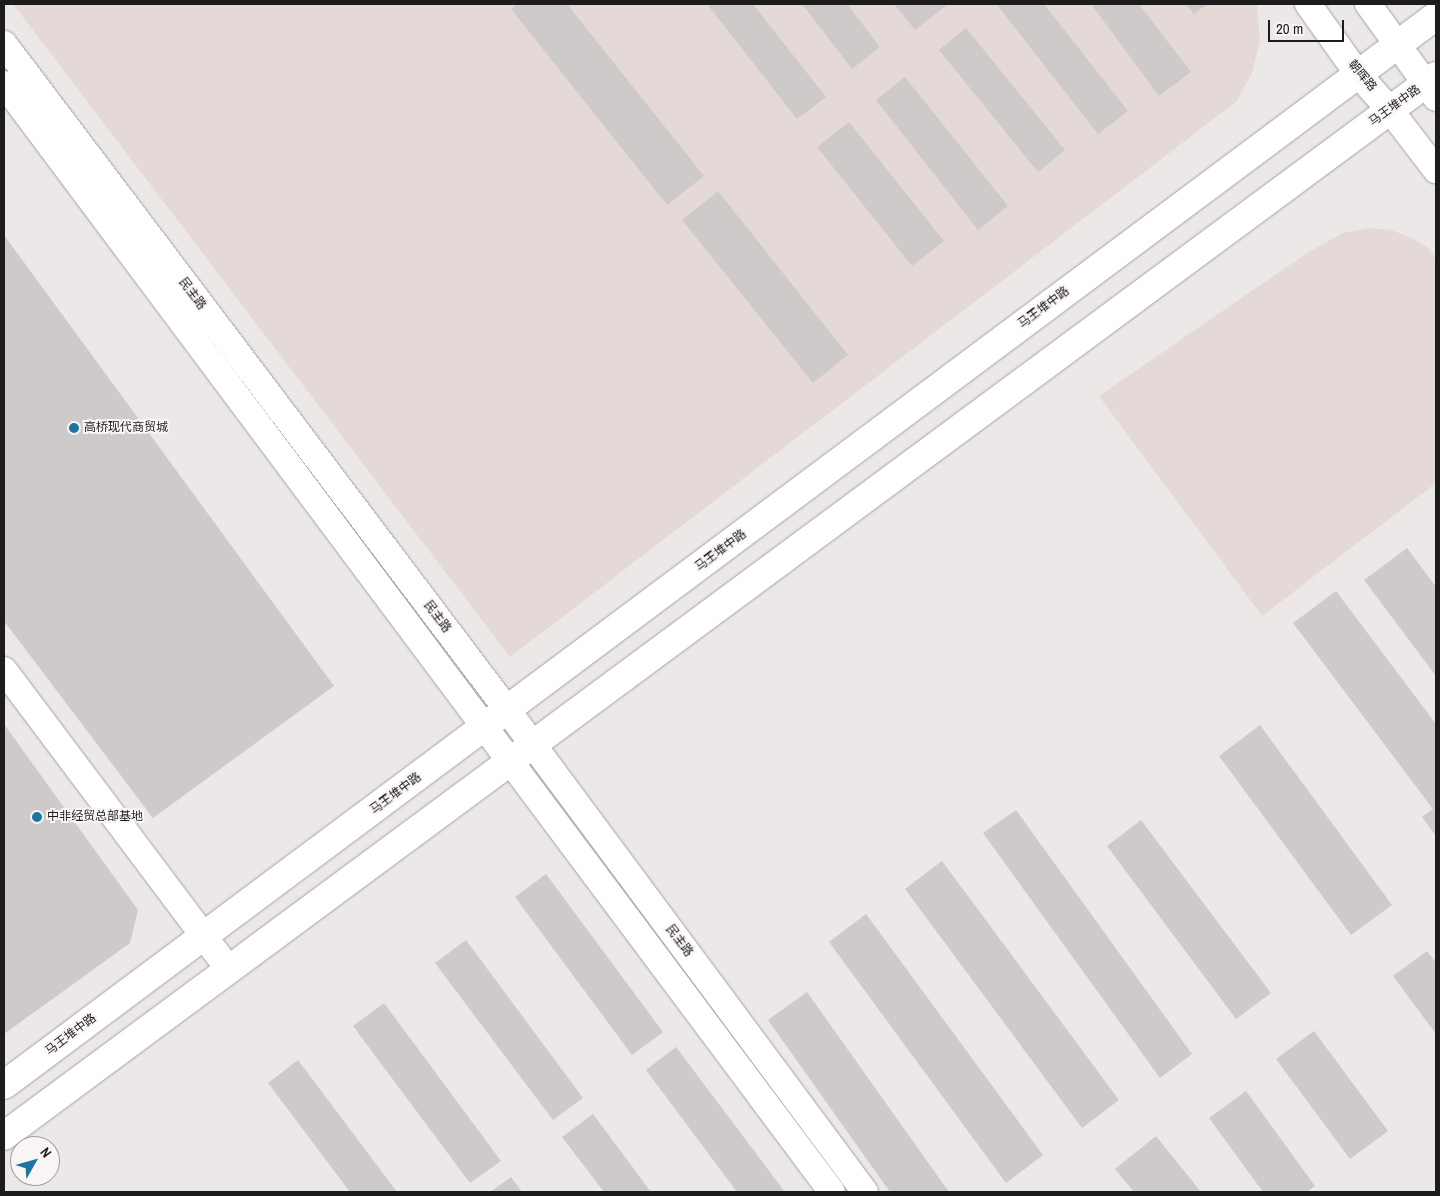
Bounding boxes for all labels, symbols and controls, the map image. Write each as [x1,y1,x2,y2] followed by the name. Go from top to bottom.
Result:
[1270,10,1346,42] scale bar
[1276,18,1303,39] text: 20 m
[1345,58,1379,94] street label: 朝晖路
[1366,83,1424,129] street label: 马王堆中路
[175,275,209,313] street label: 民主路
[1016,284,1072,332] street label: 马王堆中路
[84,421,168,435] place label: 高桥现代商贸城
[68,422,80,434] marker: 高桥现代商贸城
[693,527,749,575] street label: 马王堆中路
[420,598,454,636] street label: 民主路
[368,770,424,818] street label: 马王堆中路
[47,810,143,824] place label: 中非经贸总部基地
[31,811,43,823] marker: 中非经贸总部基地
[662,922,696,960] street label: 民主路
[43,1011,99,1059] street label: 马王堆中路
[10,1136,60,1186] north arrow
[36,1144,56,1161] text: N

